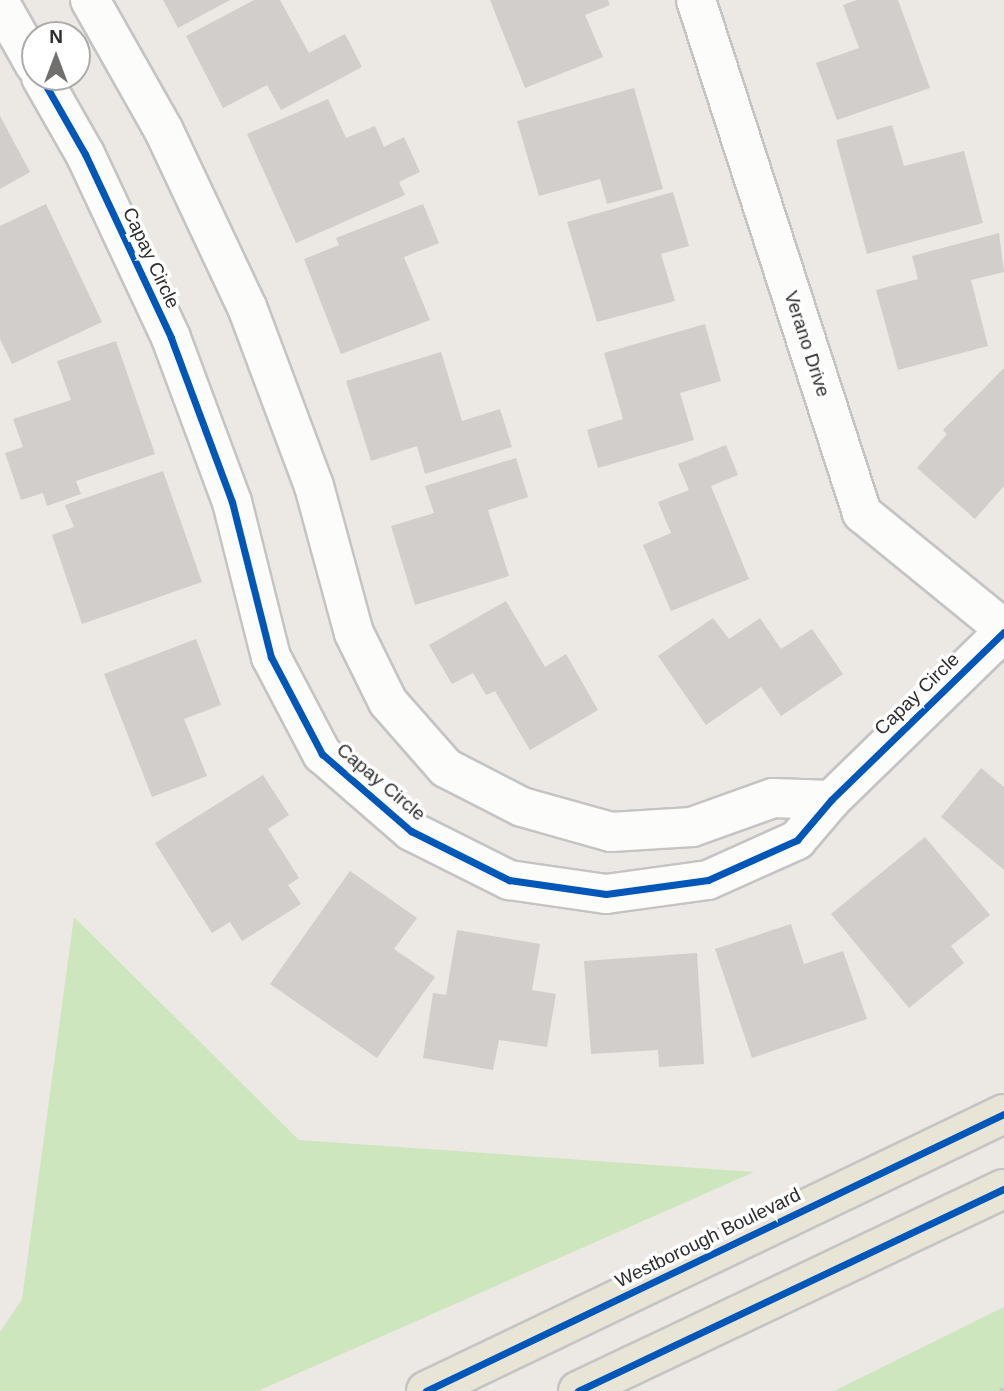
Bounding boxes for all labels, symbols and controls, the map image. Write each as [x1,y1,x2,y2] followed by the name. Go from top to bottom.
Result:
[21,21,91,91] north arrow
[49,26,63,47] text: N
[118,204,184,312] street label: Capay Circle
[779,288,835,400] street label: Verano Drive
[870,648,964,740] street label: Capay Circle
[332,738,430,826] street label: Capay Circle
[612,1183,804,1293] street label: Westborough Boulevard

